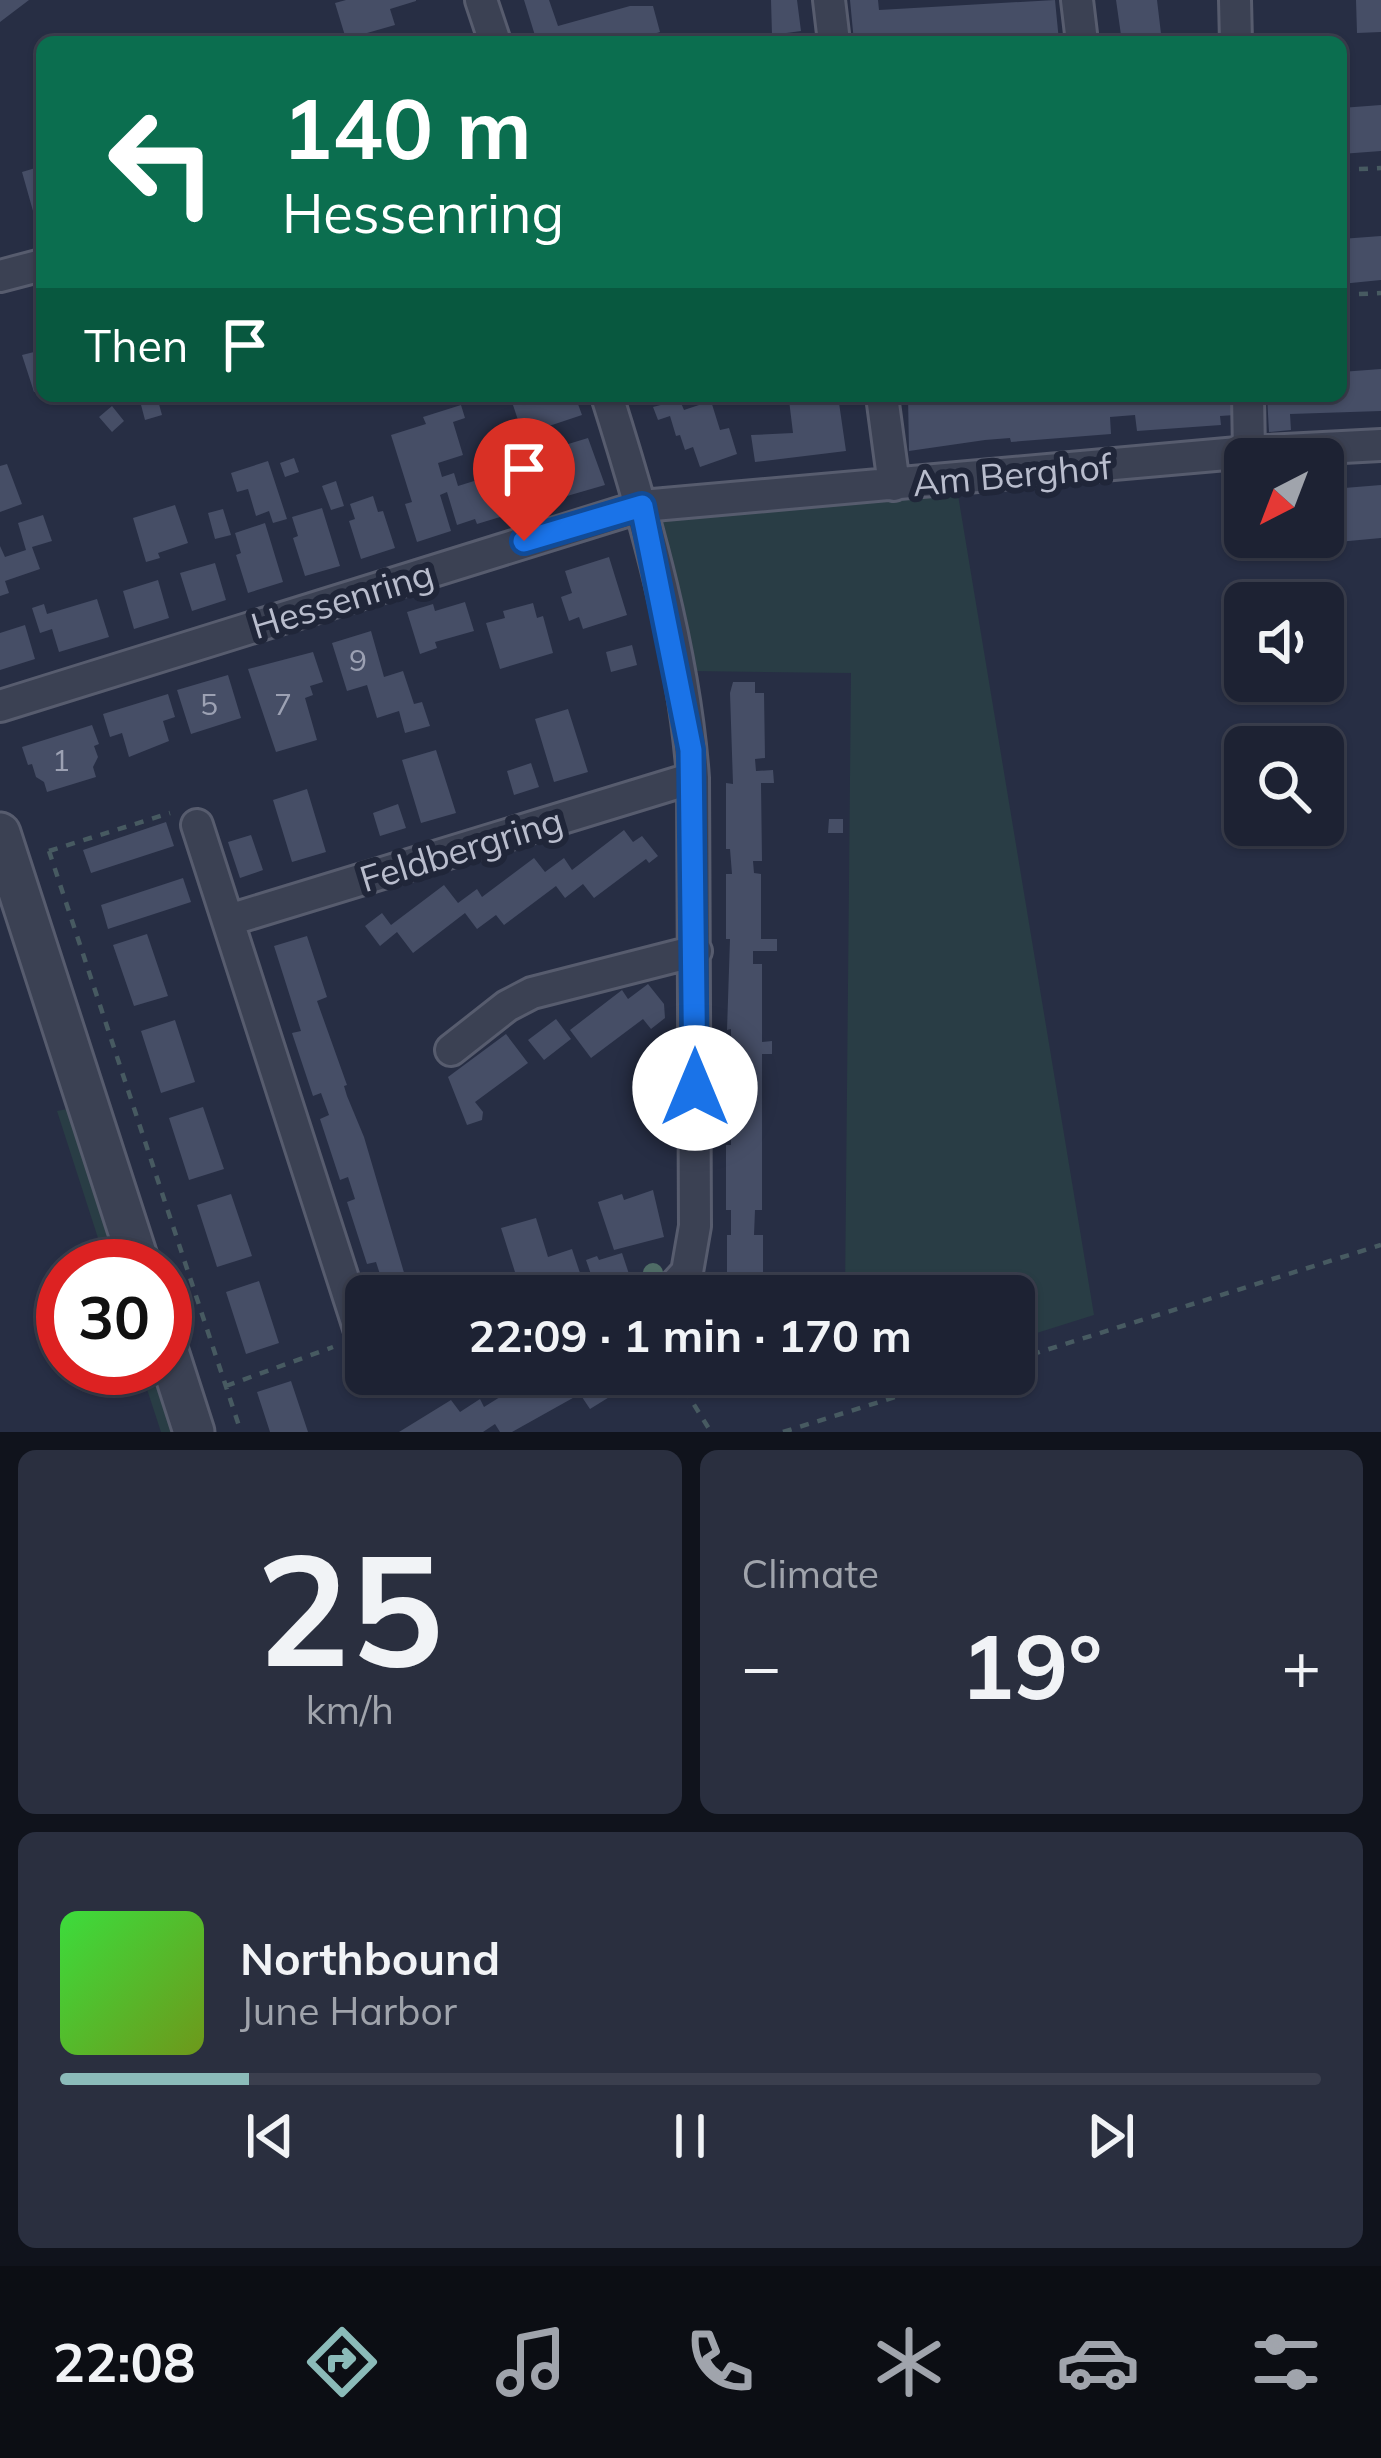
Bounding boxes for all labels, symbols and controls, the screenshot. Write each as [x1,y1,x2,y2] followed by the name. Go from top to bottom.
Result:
[282,75,532,180] text: 140 m
[84,84,240,240] icon: left
[282,179,564,247] text: Hessenring
[212,312,278,378] icon: arrive
[84,317,188,373] text: Then
[473,418,575,541] pin
[491,436,557,502] icon: arrive
[1224,438,1344,558] north arrow
[1224,438,1344,846] map controls
[911,443,1114,505] street label: Am Berghof
[246,550,438,648] street label: Hessenring
[1224,582,1344,702] button: sound
[349,641,367,679] house number: 9
[200,685,218,723] house number: 5
[274,685,292,723] house number: 7
[1224,726,1344,846] button: search
[52,741,70,779] house number: 1
[354,797,568,901] street label: Feldbergring
[632,1025,758,1151] position arrow
[36,1239,192,1395] speed limit sign: 30
[468,1307,912,1363] text: 22:09 · 1 min · 170 m
[256,1509,443,1705] text: 25
[742,1549,879,1598] text: Climate
[960,1609,1102,1722] text: 19°
[742,1624,781,1707] text: −
[1281,1624,1321,1707] text: +
[306,1685,394,1734] text: km/h
[240,1930,500,1986] text: Northbound
[240,1986,457,2035] text: June Harbor
[237,2103,303,2169] icon: previous
[657,2103,723,2169] icon: pause
[1078,2103,1144,2169] icon: next
[300,2320,384,2404] icon: directions
[489,2320,573,2404] icon: music
[678,2320,762,2404] icon: phone
[867,2320,951,2404] icon: climate
[1056,2320,1140,2404] icon: car
[1244,2320,1328,2404] icon: filters
[52,2328,195,2396] text: 22:08

